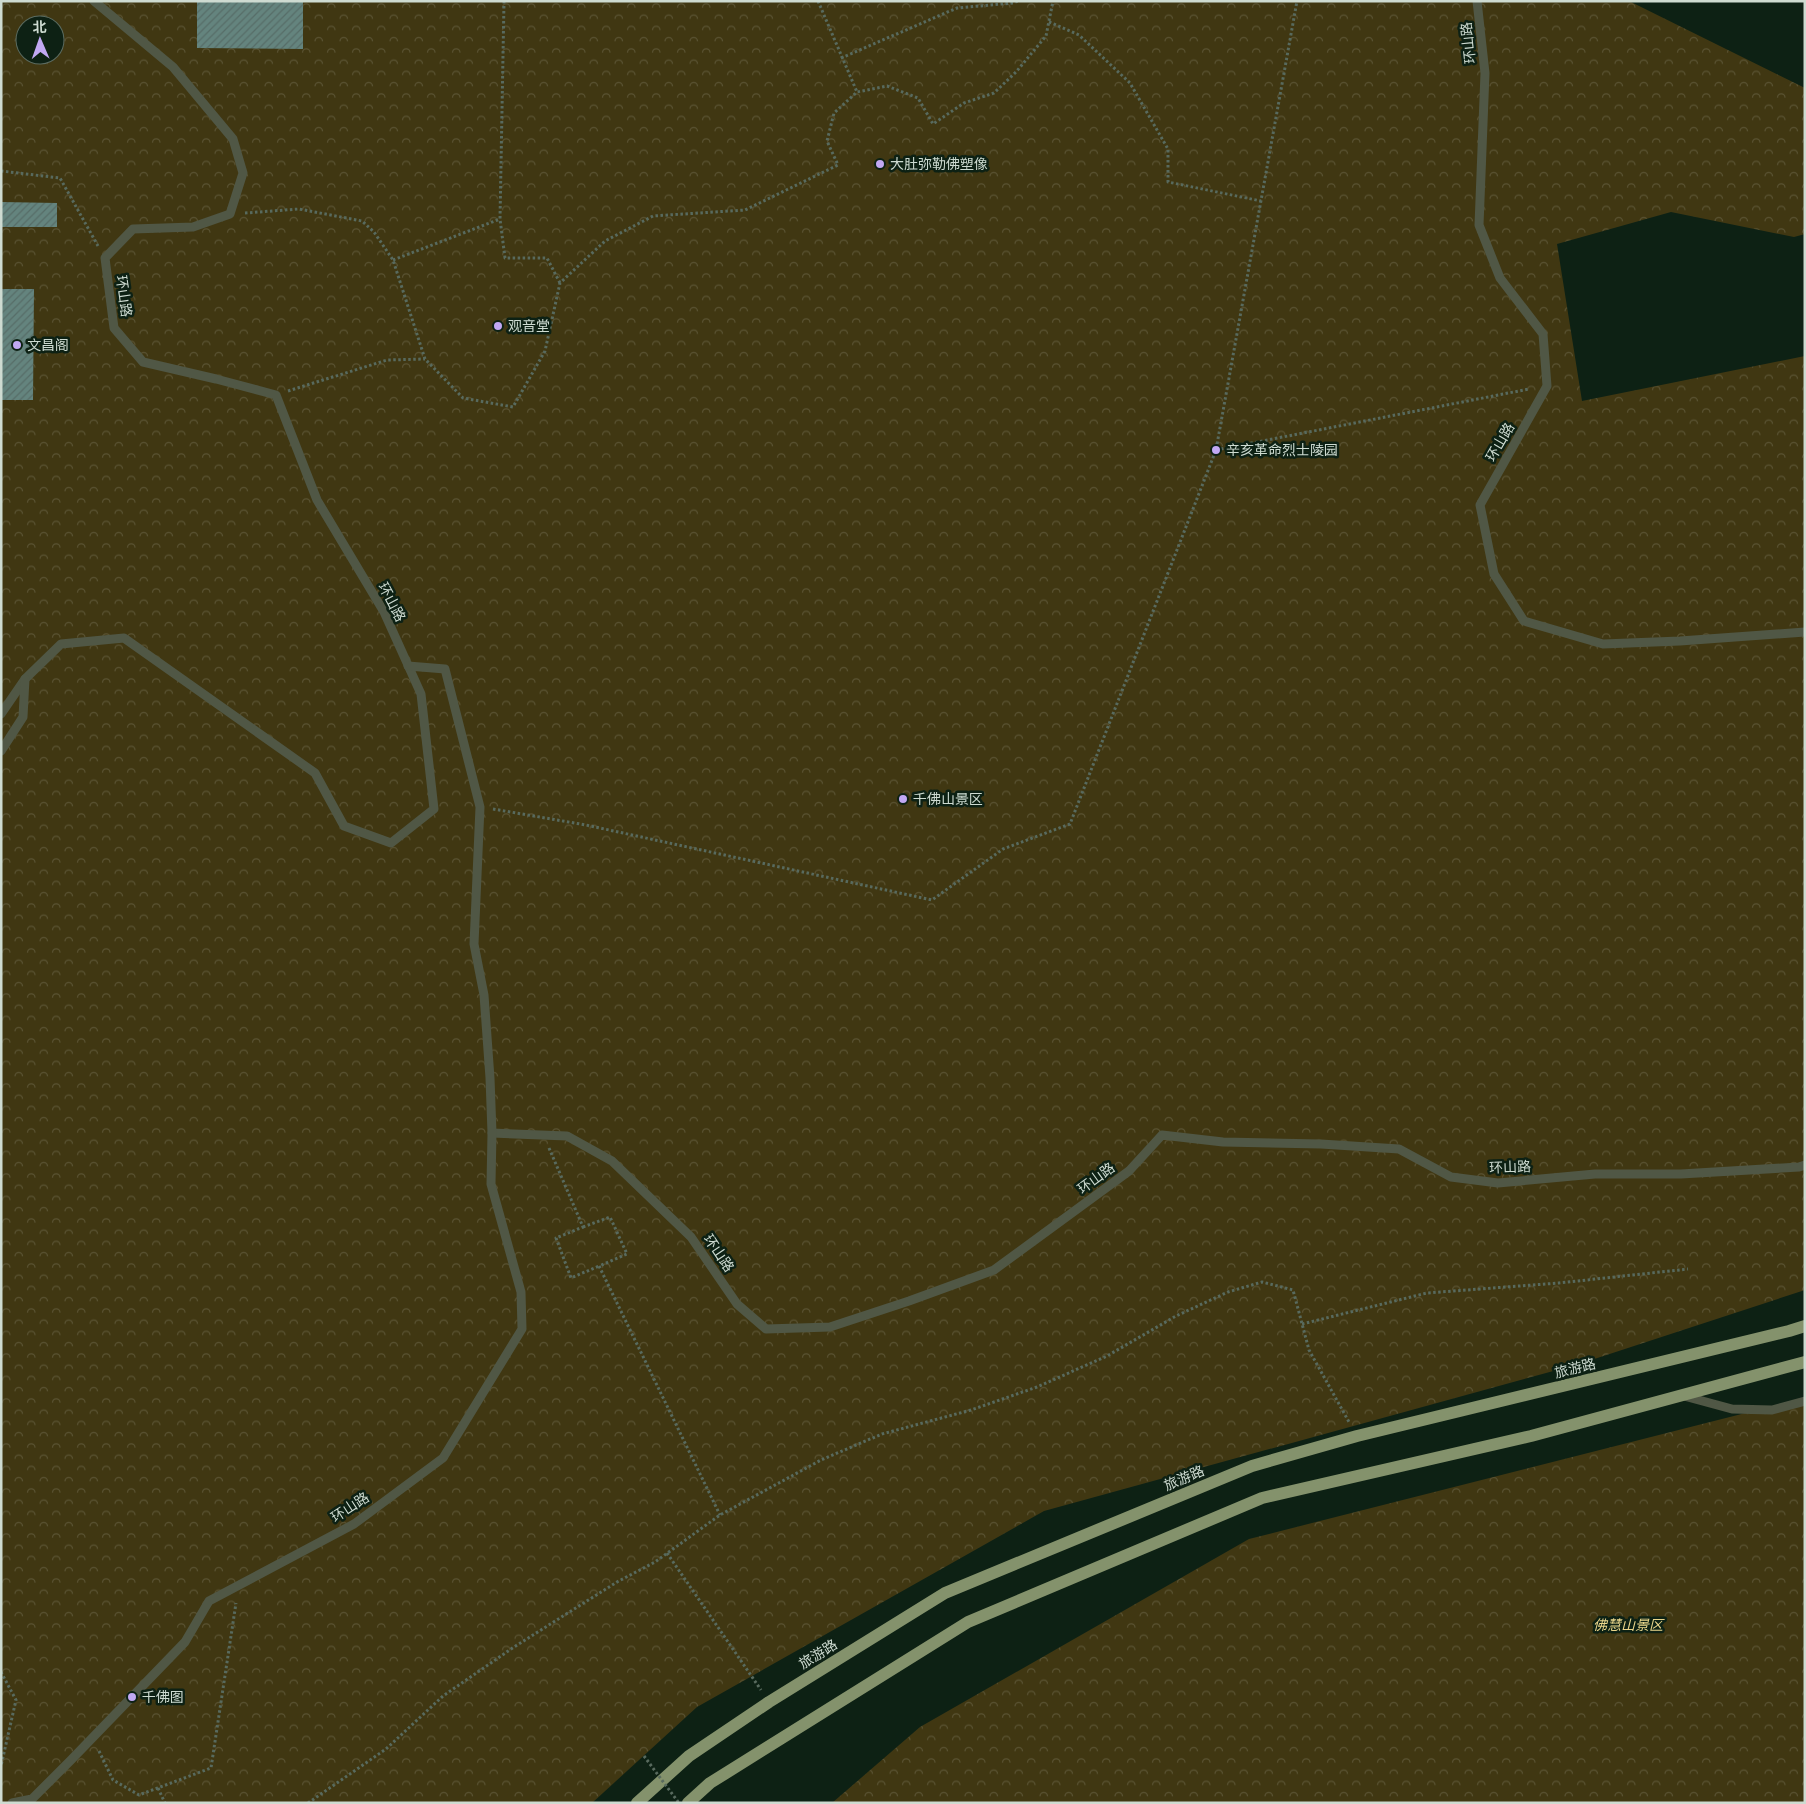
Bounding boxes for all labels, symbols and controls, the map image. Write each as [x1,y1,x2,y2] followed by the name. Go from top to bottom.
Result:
[15,15,65,65] north arrow
[32,17,47,37] text: 北
[1456,21,1480,65] street label: 环山路
[890,154,988,174] place label: 大肚弥勒佛塑像
[874,158,886,170] marker: 大肚弥勒佛塑像
[111,274,137,318] street label: 环山路
[508,316,550,336] place label: 观音堂
[492,320,504,332] marker: 观音堂
[27,335,69,355] place label: 文昌阁
[11,339,23,351] marker: 文昌阁
[1481,419,1519,465] street label: 环山路
[1226,440,1338,460] place label: 辛亥革命烈士陵园
[1210,444,1222,456] marker: 辛亥革命烈士陵园
[373,579,411,625] street label: 环山路
[913,789,983,809] place label: 千佛山景区
[897,793,909,805] marker: 千佛山景区
[1489,1156,1531,1178] street label: 环山路
[1073,1158,1119,1198] street label: 环山路
[699,1230,739,1276] street label: 环山路
[1552,1353,1598,1383] street label: 旅游路
[1161,1461,1207,1495] street label: 旅游路
[327,1487,373,1527] street label: 环山路
[1593,1615,1665,1635] park label: 佛慧山景区
[795,1634,841,1674] street label: 旅游路
[142,1687,184,1707] place label: 千佛图
[126,1691,138,1703] marker: 千佛图

